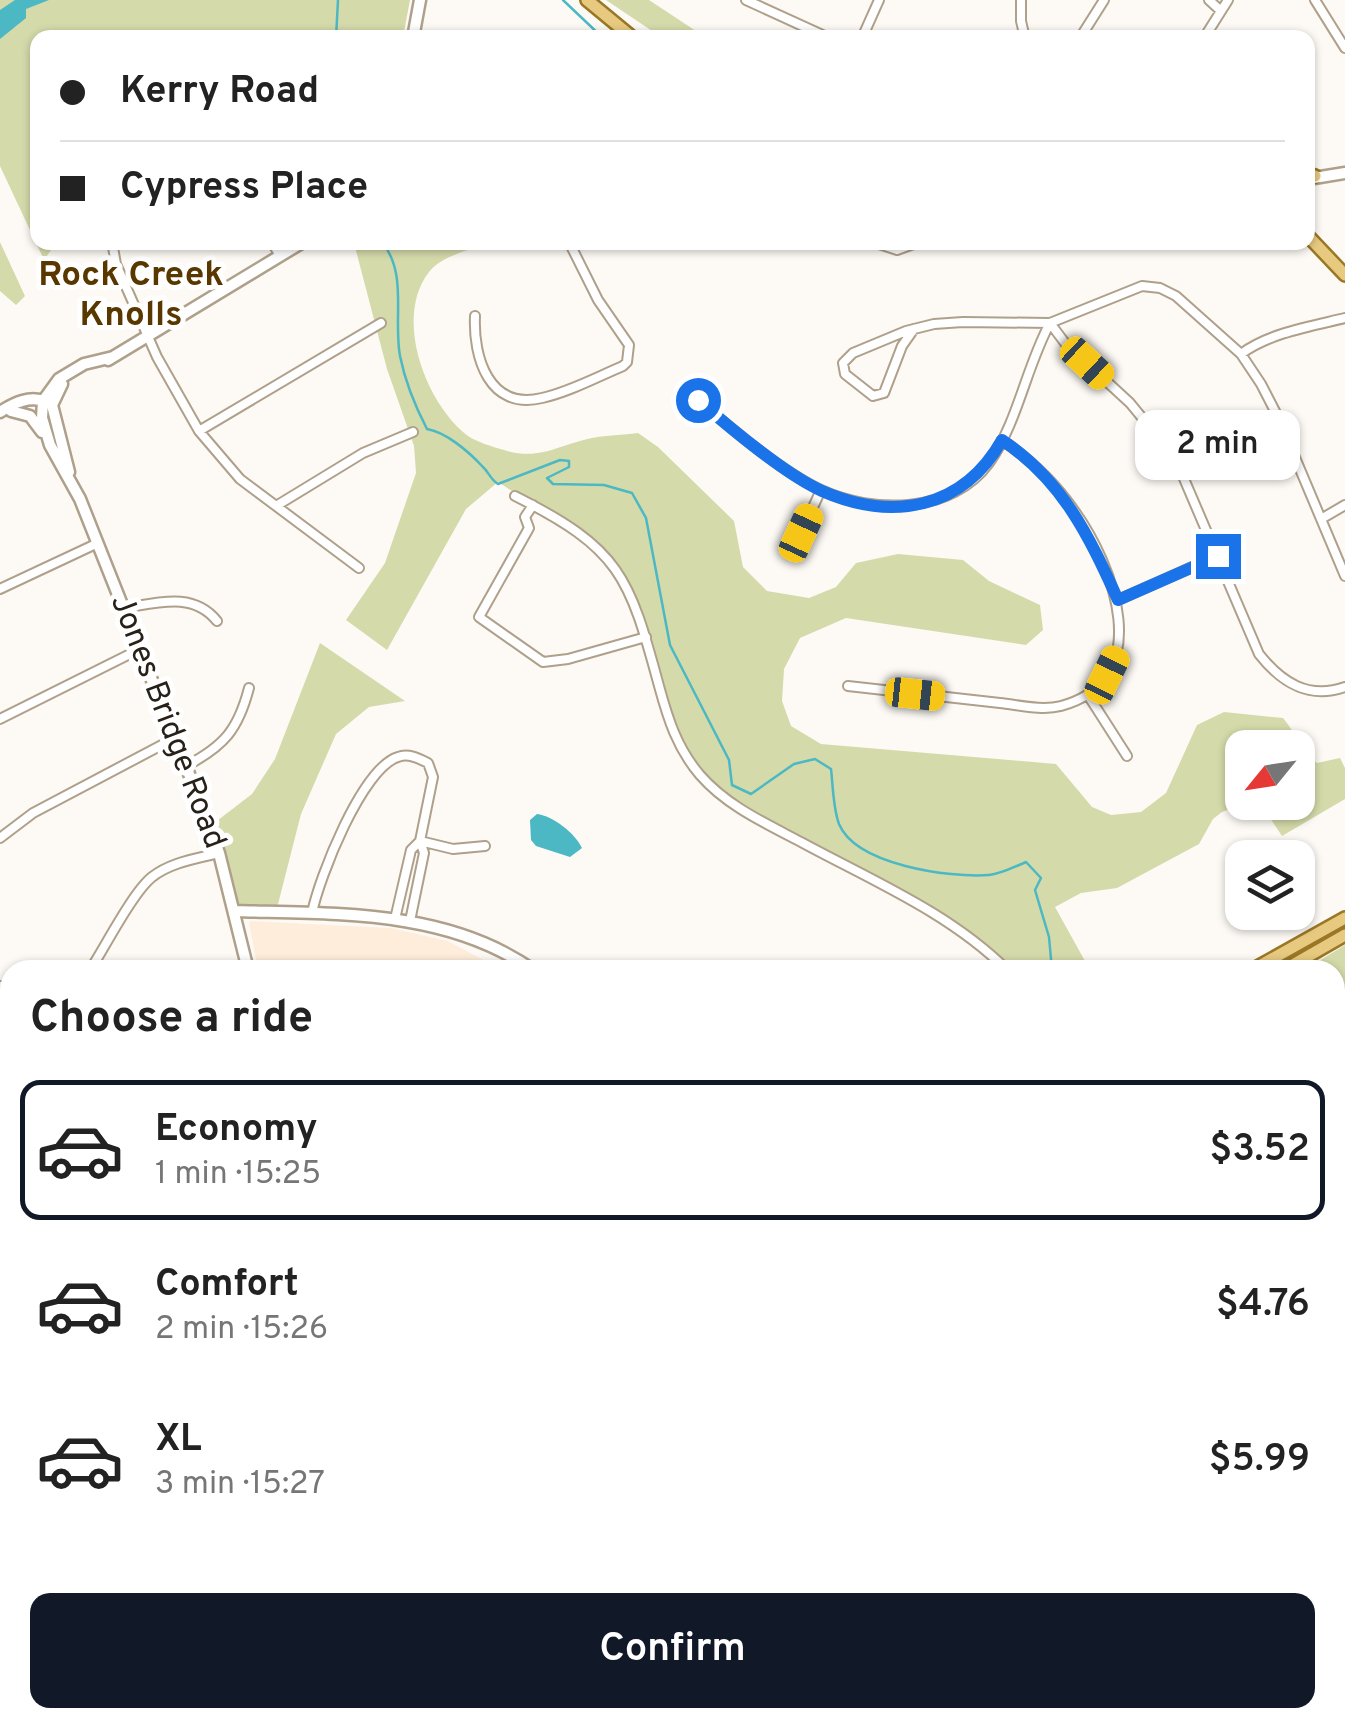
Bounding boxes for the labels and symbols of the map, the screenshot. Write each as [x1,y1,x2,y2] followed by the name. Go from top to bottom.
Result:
[38,254,224,338] district label: Rock Creek Knolls
[1055,332,1119,394] car
[676,378,721,423] route start
[1136,411,1300,481] callout: 2 min
[775,499,827,567] car
[1196,534,1241,579] route end
[100,589,234,855] street label: Jones Bridge Road
[1080,641,1134,709] car
[884,676,946,712] car
[1225,730,1315,820] north arrow

